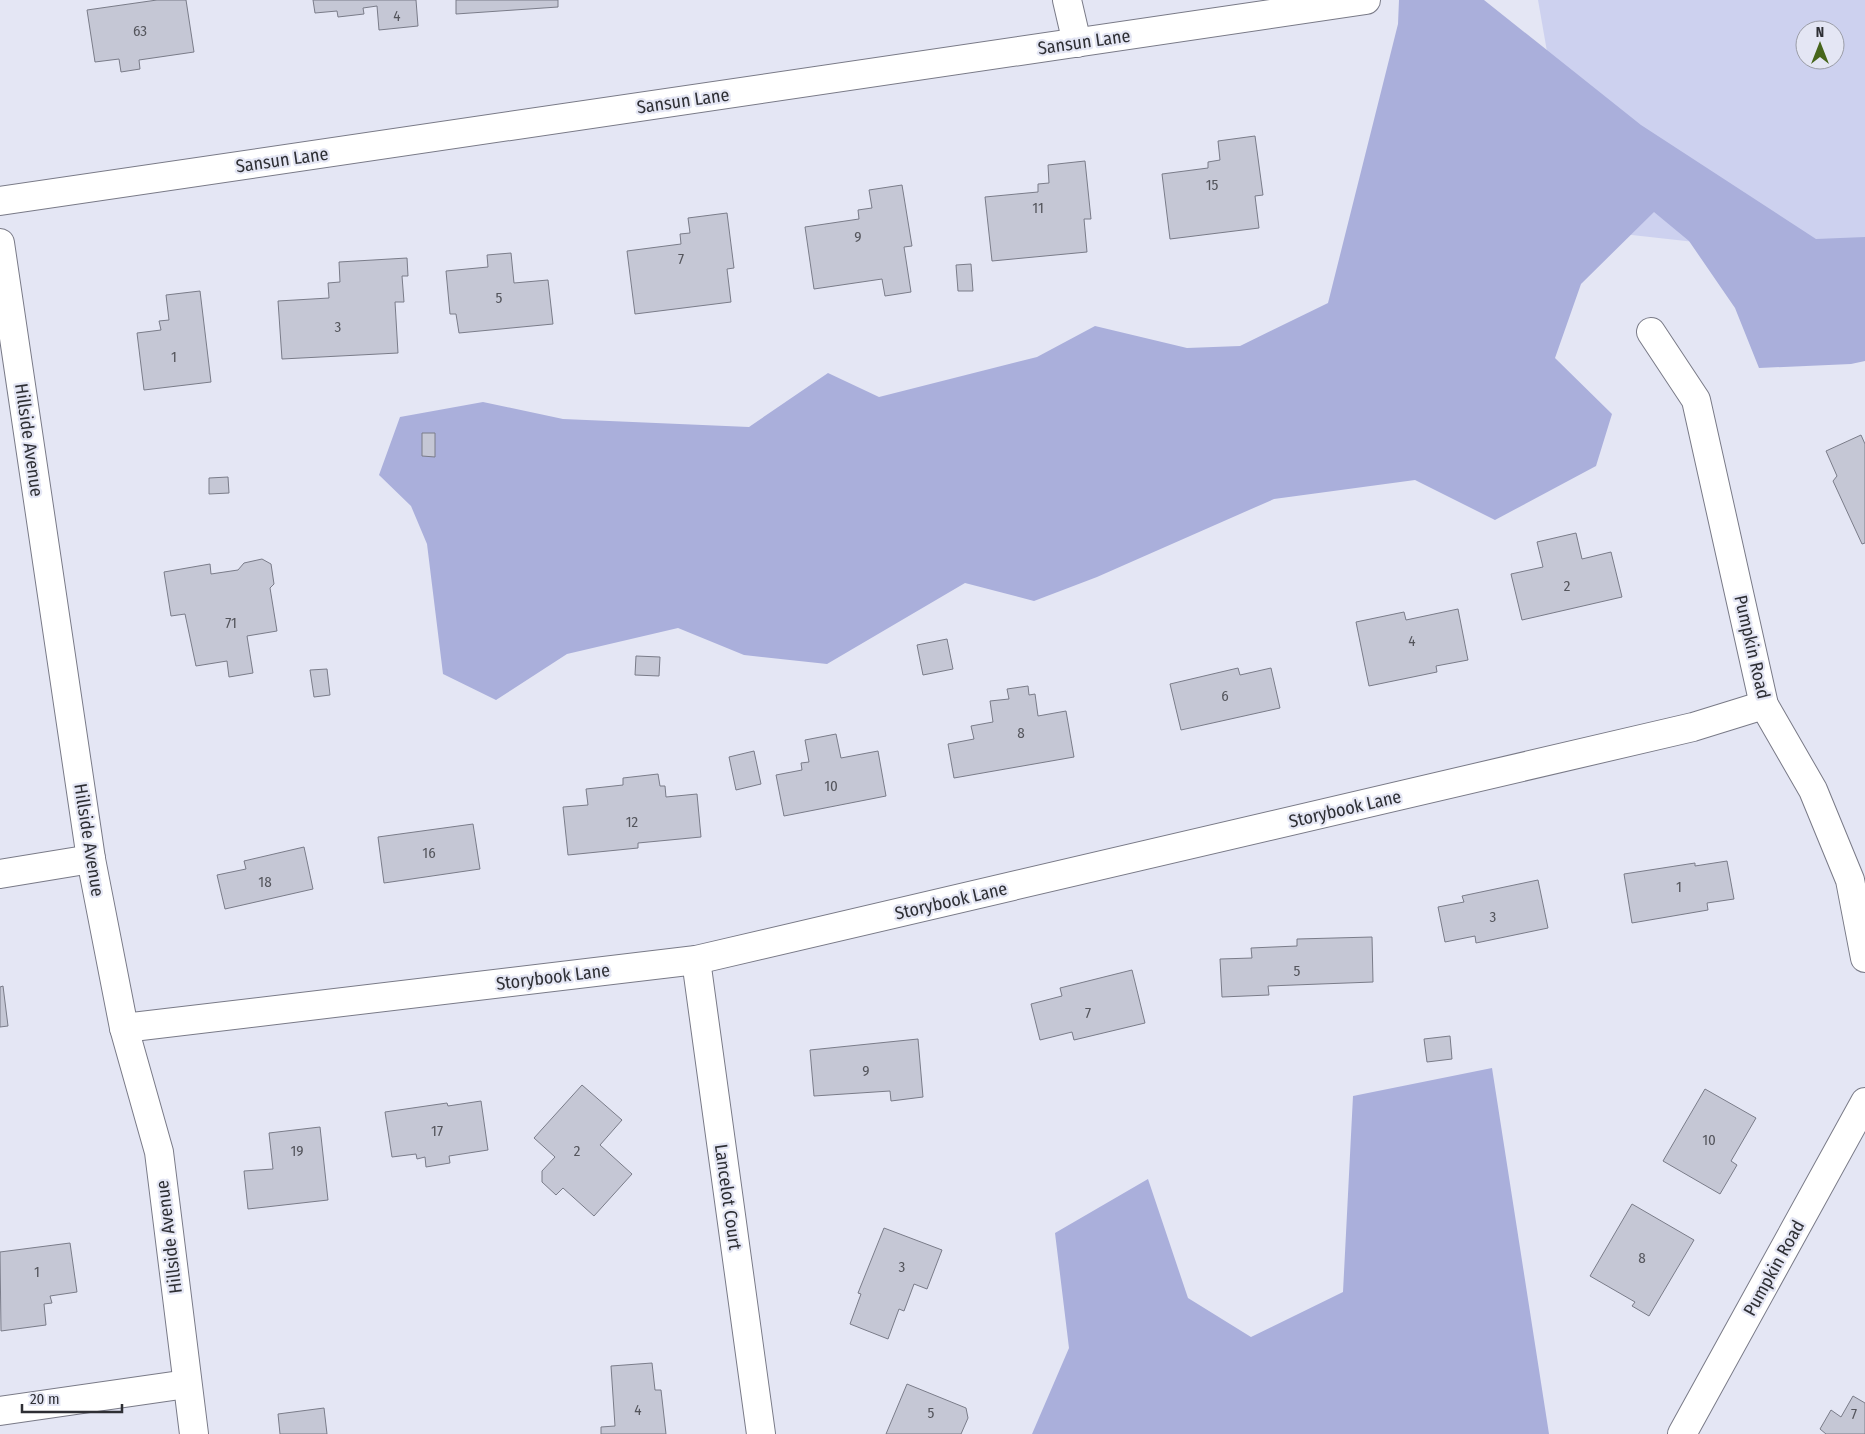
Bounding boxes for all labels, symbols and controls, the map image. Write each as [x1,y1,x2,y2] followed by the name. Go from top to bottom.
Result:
[393,7,401,25] house number: 4
[1795,20,1845,70] north arrow
[133,22,147,40] house number: 63
[1816,24,1824,41] text: N
[1036,25,1132,59] street label: Sansun Lane
[635,84,731,118] street label: Sansun Lane
[234,143,330,177] street label: Sansun Lane
[1206,176,1218,194] house number: 15
[1032,199,1044,217] house number: 11
[854,228,862,246] house number: 9
[678,250,684,268] house number: 7
[496,289,503,307] house number: 5
[335,318,342,336] house number: 3
[171,348,177,366] house number: 1
[10,382,48,498] street label: Hillside Avenue
[1564,577,1571,595] house number: 2
[1729,593,1775,701] street label: Pumpkin Road
[225,614,237,632] house number: 71
[1408,632,1416,650] house number: 4
[1221,687,1229,705] house number: 6
[1017,724,1025,742] house number: 8
[824,777,838,795] house number: 10
[69,782,109,898] street label: Hillside Avenue
[1287,785,1403,833] street label: Storybook Lane
[626,813,639,831] house number: 12
[422,844,436,862] house number: 16
[258,873,272,891] house number: 18
[893,877,1009,925] street label: Storybook Lane
[1676,878,1682,896] house number: 1
[1490,908,1497,926] house number: 3
[495,959,611,995] street label: Storybook Lane
[1294,962,1301,980] house number: 5
[1085,1004,1091,1022] house number: 7
[862,1062,870,1080] house number: 9
[431,1122,443,1140] house number: 17
[1702,1131,1716,1149] house number: 10
[290,1142,304,1160] house number: 19
[574,1142,581,1160] house number: 2
[710,1143,746,1251] street label: Lancelot Court
[151,1179,187,1295] street label: Hillside Avenue
[1739,1216,1809,1320] street label: Pumpkin Road
[1638,1249,1646,1267] house number: 8
[899,1258,906,1276] house number: 3
[34,1263,40,1281] house number: 1
[22,1382,122,1414] scale bar
[30,1390,60,1408] text: 20 m
[634,1401,642,1419] house number: 4
[928,1404,935,1422] house number: 5
[1851,1405,1857,1423] house number: 7

